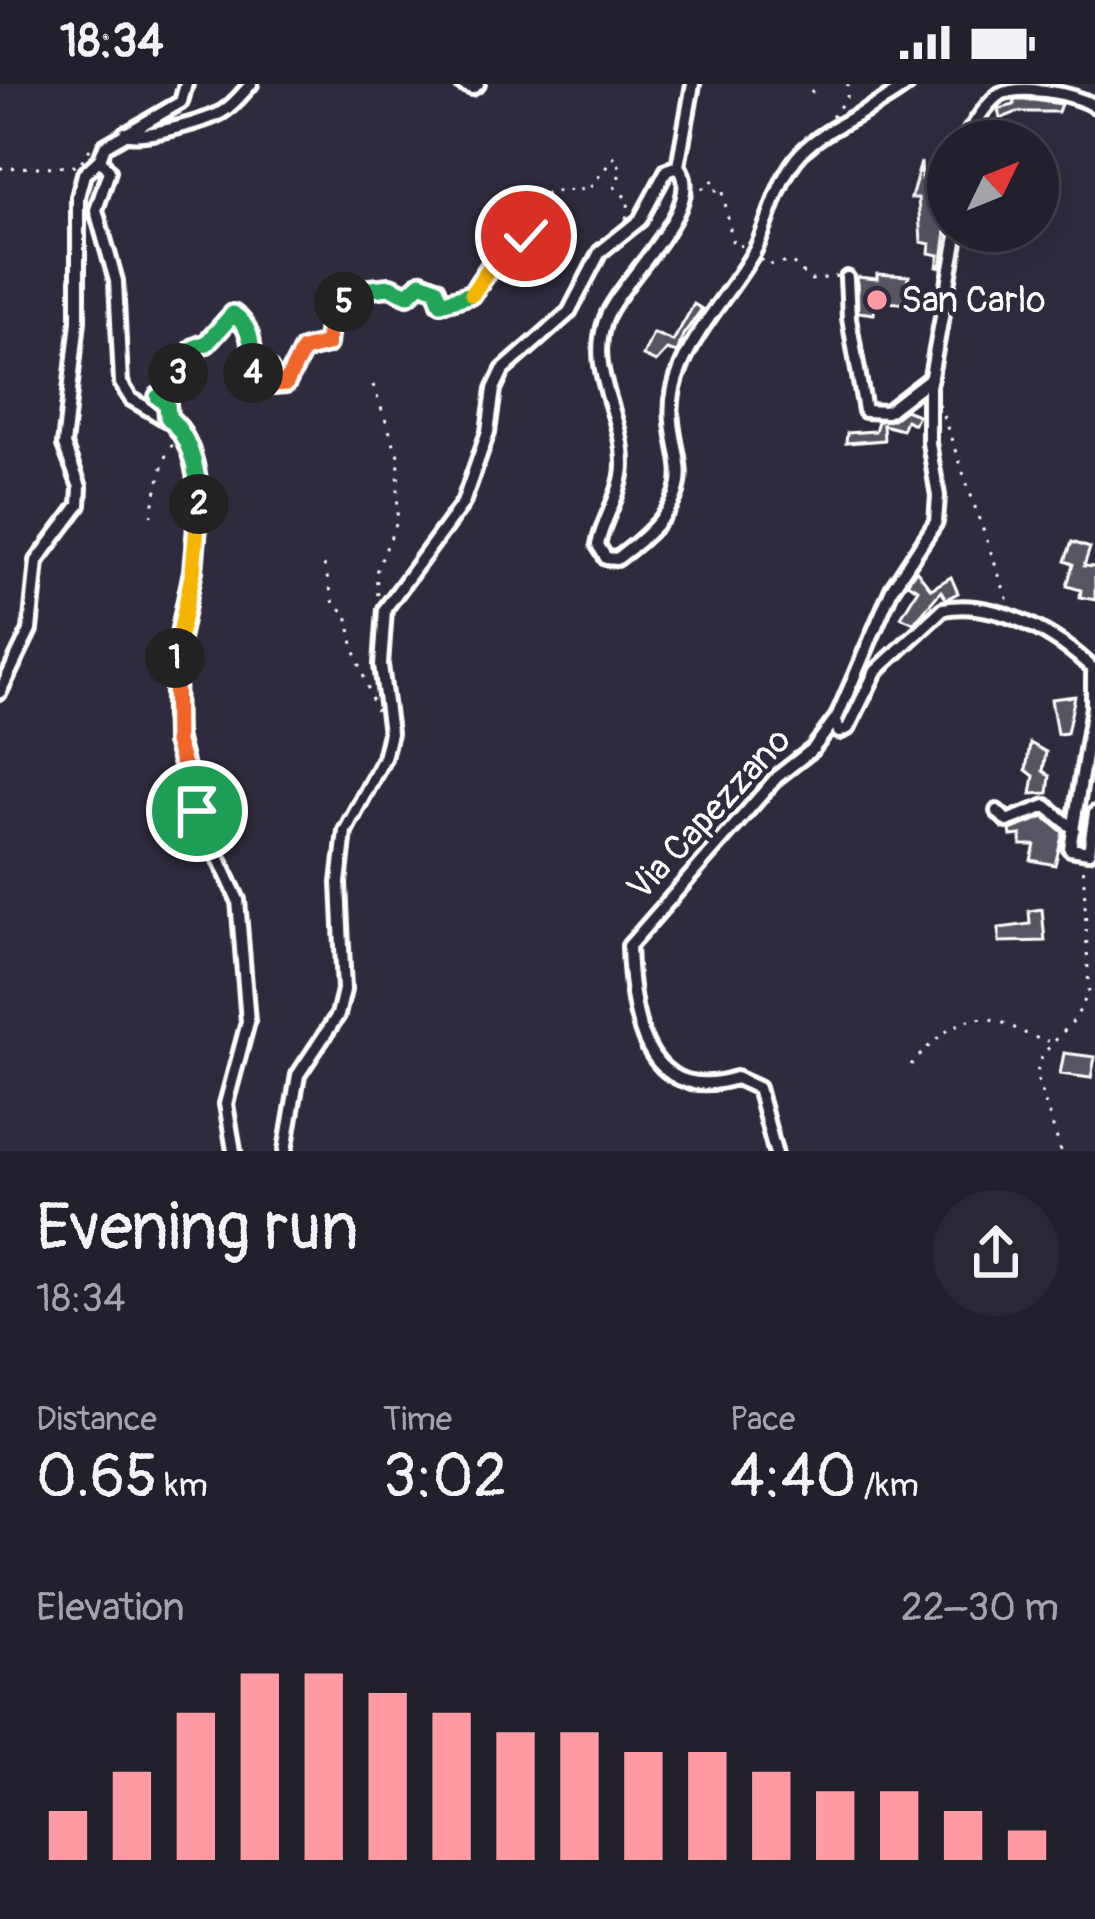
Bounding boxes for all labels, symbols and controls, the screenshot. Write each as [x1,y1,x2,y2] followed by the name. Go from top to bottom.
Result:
[60,14,164,70] text: 18:34
[927,120,1059,252] north arrow
[927,120,1059,252] map controls
[475,185,577,287] pin
[493,203,559,269] icon: check
[314,272,374,332] pin: 5
[901,278,1046,323] place label: San Carlo
[335,281,353,322] text: 5
[864,287,890,313] marker: San Carlo
[148,343,208,403] pin: 3
[223,343,283,403] pin: 4
[169,352,187,393] text: 3
[243,352,263,393] text: 4
[169,474,229,534] pin: 2
[190,483,208,524] text: 2
[145,628,205,688] pin: 1
[169,637,181,678] text: 1
[618,718,800,910] street label: Via Capezzano
[146,760,248,862] pin
[164,778,230,844] icon: arrive
[36,1187,359,1270] text: Evening run
[933,1190,1059,1316] button: share
[36,1274,126,1323] text: 18:34
[36,1399,157,1440] text: Distance
[383,1399,452,1440] text: Time
[730,1399,795,1440] text: Pace
[36,1440,158,1515] text: 0.65
[383,1440,507,1515] text: 3:02
[730,1440,857,1515] text: 4:40
[158,1465,208,1506] text: km
[857,1465,919,1506] text: /km
[36,1583,185,1632] text: Elevation
[901,1583,1059,1632] text: 22–30 m

